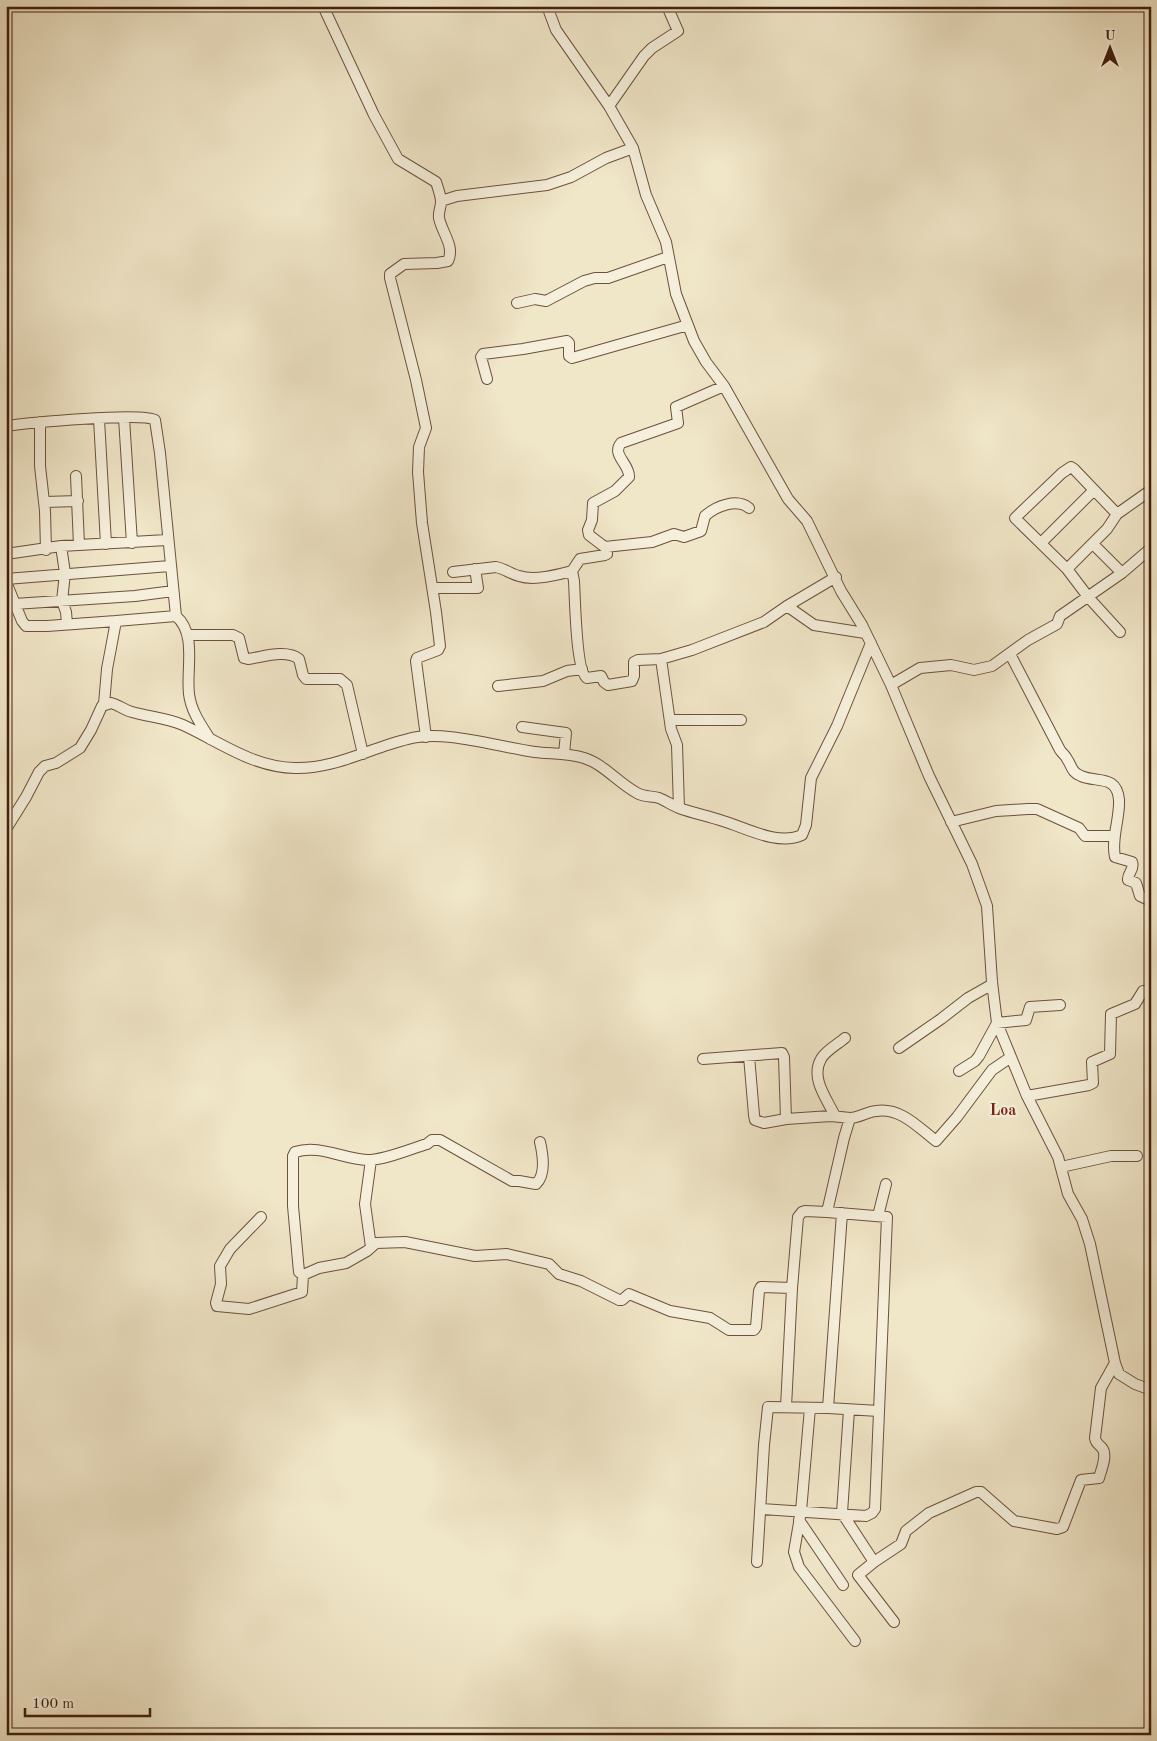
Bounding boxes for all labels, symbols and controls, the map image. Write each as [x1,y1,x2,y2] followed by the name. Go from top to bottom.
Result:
[1084,22,1134,72] north arrow
[1104,29,1116,43] text: U
[990,1103,1016,1119] district label: Loa
[25,1686,150,1718] scale bar
[32,1697,74,1712] text: 100 m

